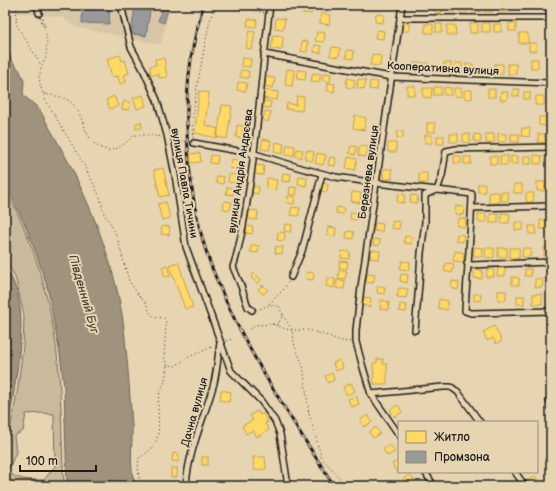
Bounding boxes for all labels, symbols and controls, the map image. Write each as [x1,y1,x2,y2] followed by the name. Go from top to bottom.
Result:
[387,59,499,78] street label: Кооперативна вулиця
[225,107,256,234] street label: вулиця Андрія Андрєєва
[355,124,382,220] street label: Березнева вулиця
[168,127,201,239] street label: вулиця Павла Тичини
[65,253,102,336] water label: Південний Буг
[178,376,211,448] street label: Дачна вулиця
[398,421,538,473] legend
[434,430,470,445] text: Житло
[20,447,96,473] scale bar
[434,450,490,465] text: Промзона
[26,454,58,469] text: 100 m

